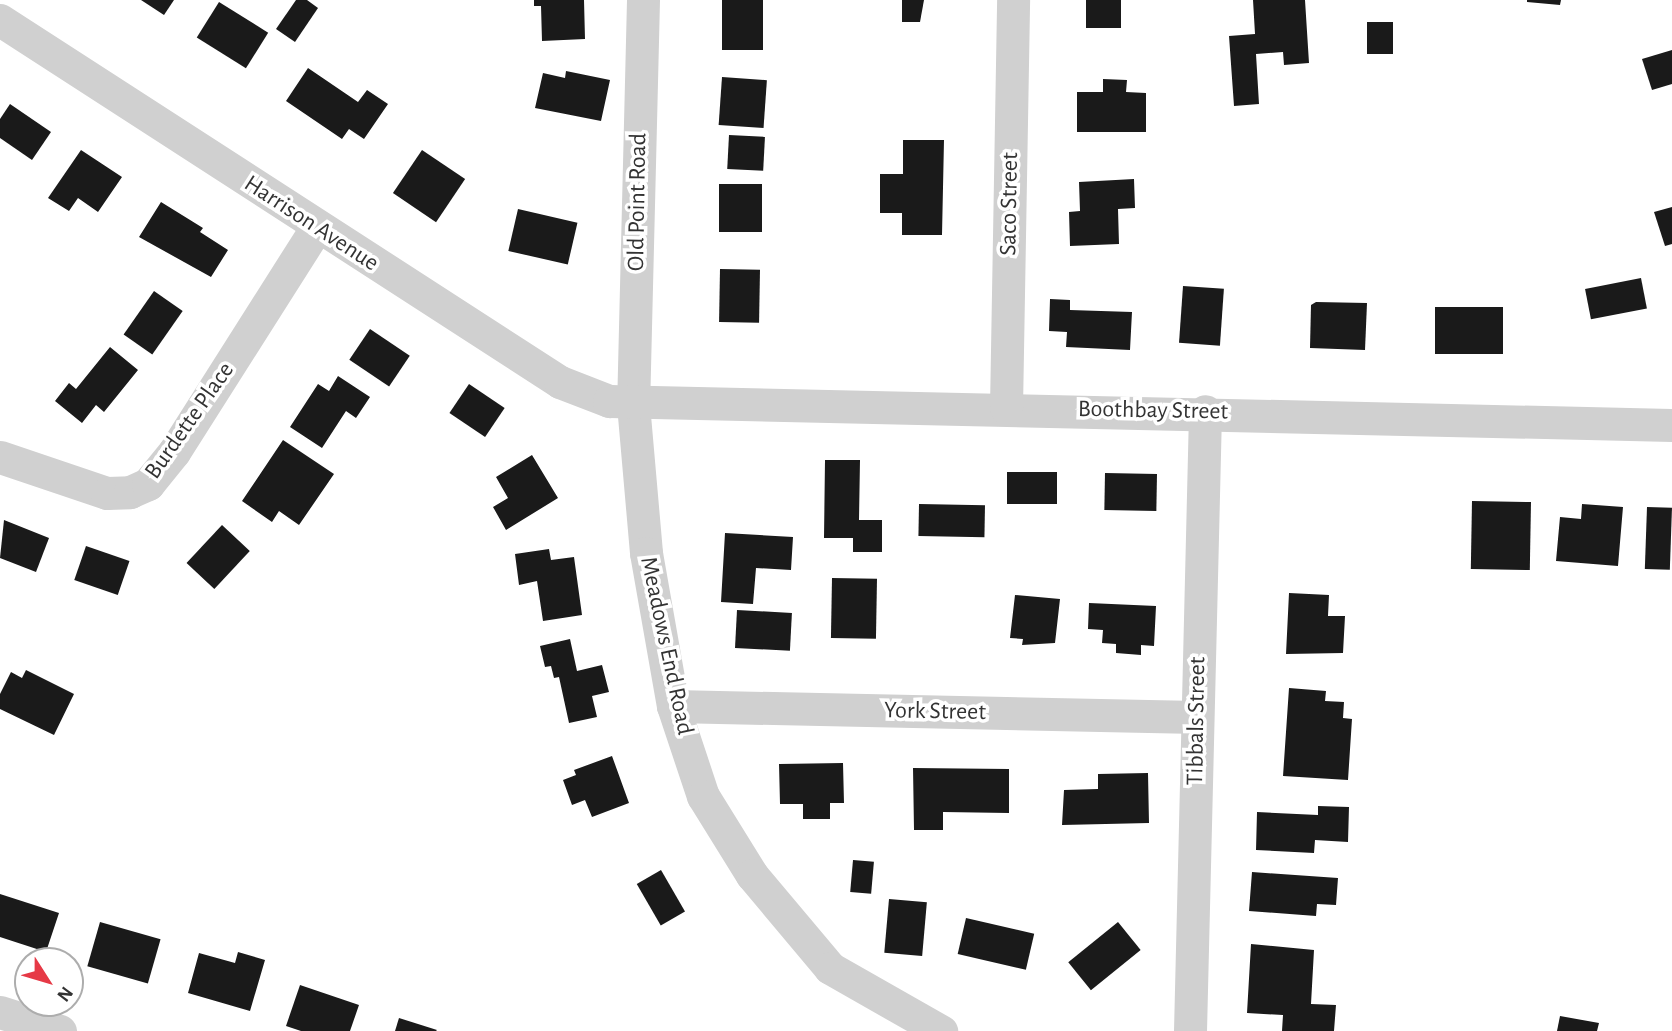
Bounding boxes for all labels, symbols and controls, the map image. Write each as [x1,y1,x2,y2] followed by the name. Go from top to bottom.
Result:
[622,133,654,271] street label: Old Point Road
[995,152,1025,256] street label: Saco Street
[238,170,384,278] street label: Harrison Avenue
[139,357,241,485] street label: Burdette Place
[1078,395,1228,427] street label: Boothbay Street
[633,554,699,738] street label: Meadows End Road
[1181,656,1213,786] street label: Tibbals Street
[884,697,986,727] street label: York Street
[14,947,84,1017] north arrow
[53,983,76,1005] text: N

